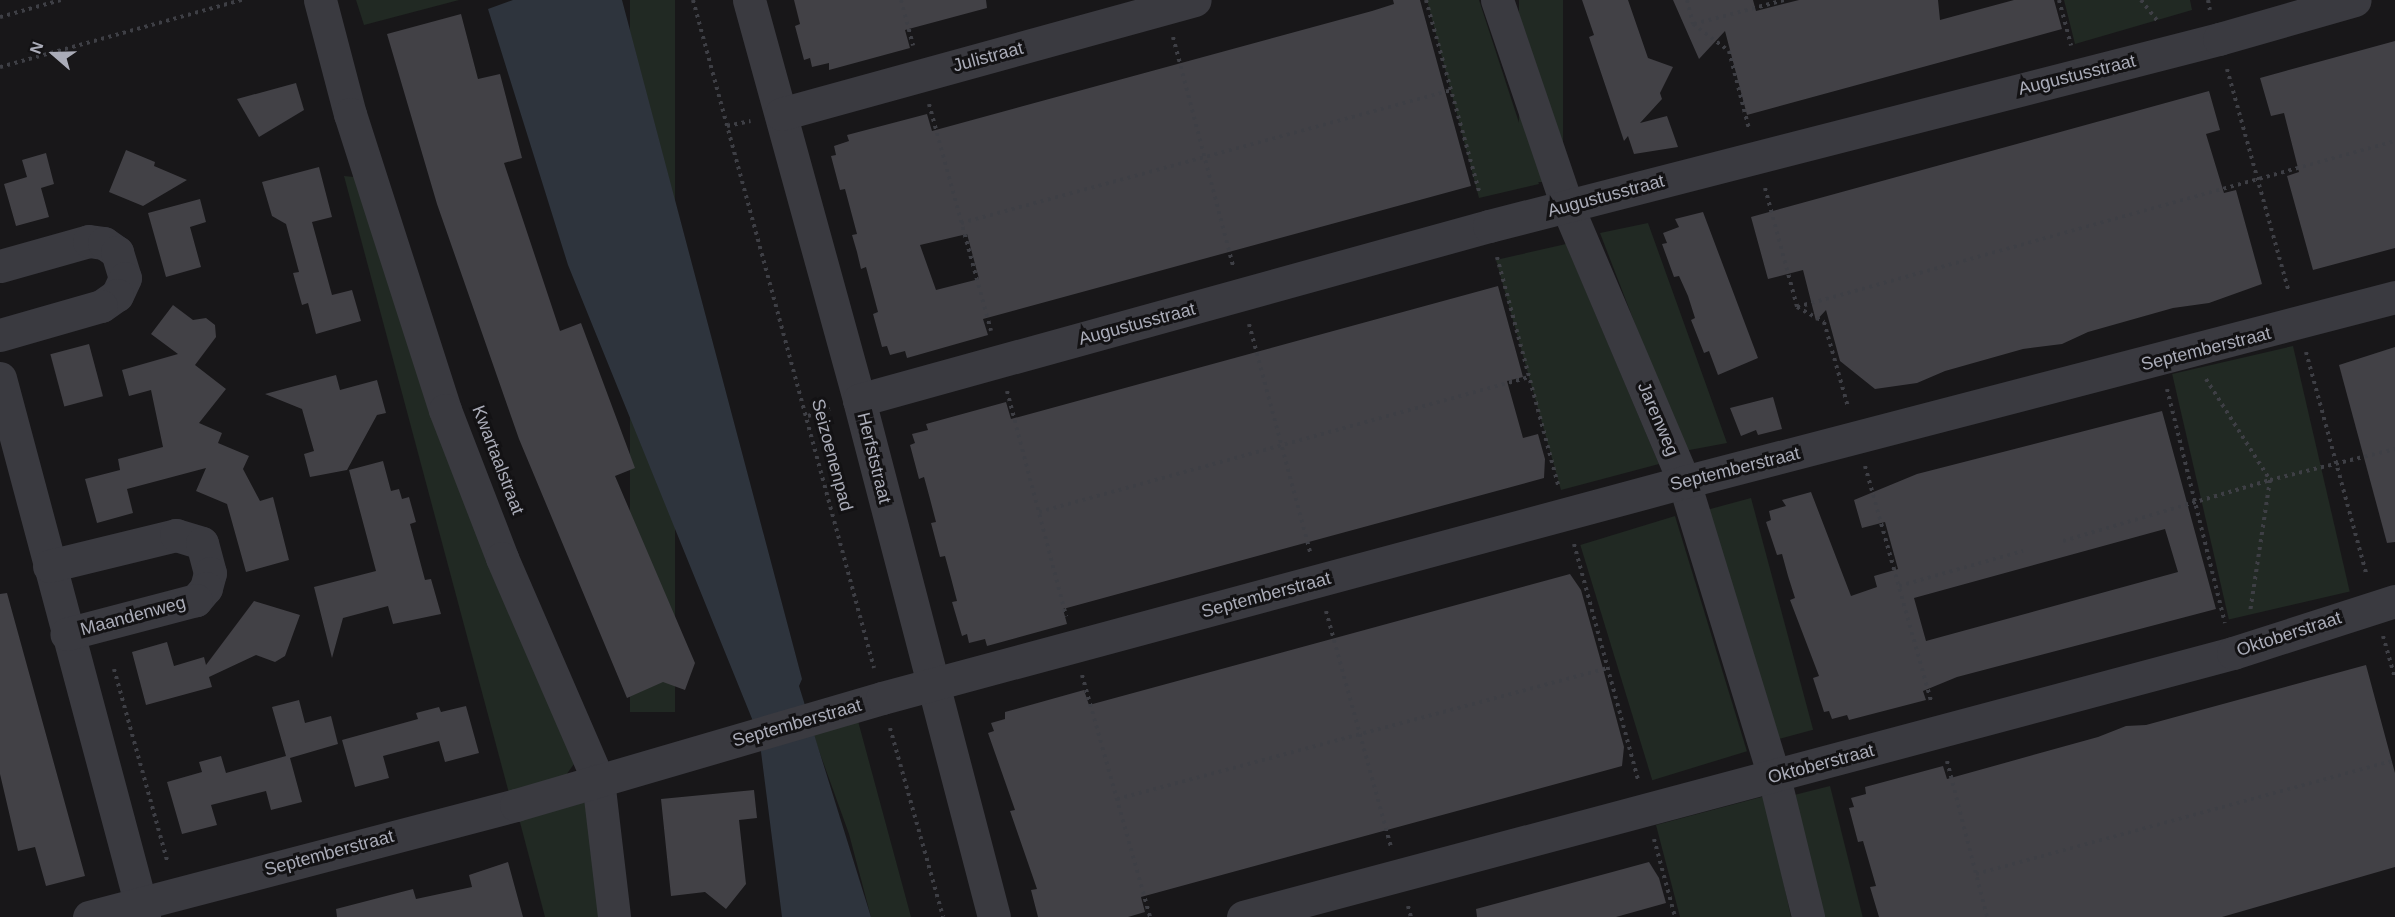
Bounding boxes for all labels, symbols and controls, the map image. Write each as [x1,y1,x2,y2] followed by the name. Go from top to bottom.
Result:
[24,24,84,84] north arrow
[950,37,1026,77] street label: Julistraat
[27,39,47,56] text: N
[2016,50,2138,100] street label: Augustusstraat
[1545,170,1667,222] street label: Augustusstraat
[1076,298,1198,350] street label: Augustusstraat
[2139,322,2273,376] street label: Septemberstraat
[1633,379,1683,459] street label: Jarenweg
[807,397,857,513] street label: Seizoenenpad
[467,402,529,518] street label: Kwartaalstraat
[852,410,896,506] street label: Herfststraat
[1668,442,1802,496] street label: Septemberstraat
[1199,567,1333,623] street label: Septemberstraat
[78,592,188,640] street label: Maandenweg
[2234,607,2344,661] street label: Oktoberstraat
[730,694,864,752] street label: Septemberstraat
[1766,739,1876,789] street label: Oktoberstraat
[262,825,396,881] street label: Septemberstraat

